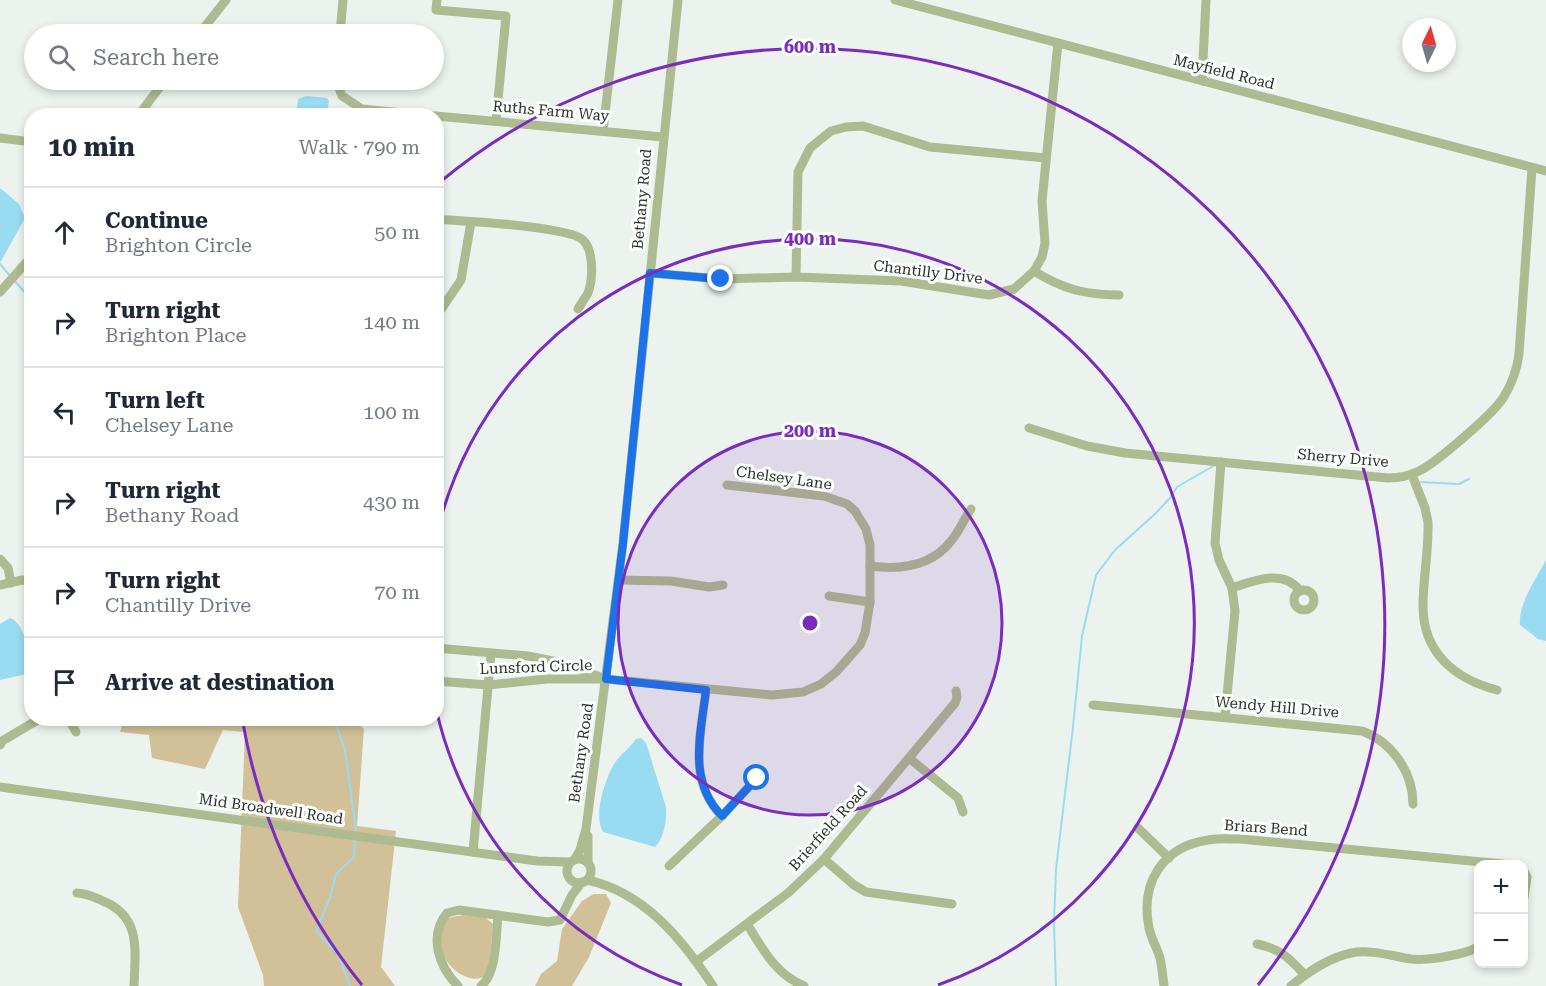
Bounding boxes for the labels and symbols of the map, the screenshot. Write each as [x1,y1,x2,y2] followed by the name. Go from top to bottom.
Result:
[1402,18,1456,72] north arrow
[784,36,837,57] text: 600 m
[1171,51,1277,93] street label: Mayfield Road
[492,97,610,125] street label: Ruths Farm Way
[629,148,655,250] street label: Bethany Road
[784,228,837,249] text: 400 m
[872,256,984,288] street label: Chantilly Drive
[707,265,733,291] route end
[784,420,837,441] text: 200 m
[1297,445,1389,471] street label: Sherry Drive
[735,462,833,494] street label: Chelsey Lane
[800,613,820,633] centre of rings
[479,656,593,678] street label: Lunsford Circle
[1214,693,1340,721] street label: Wendy Hill Drive
[565,701,597,804] street label: Bethany Road
[743,764,769,790] route start
[785,781,871,874] street label: Brierfield Road
[198,790,345,828] street label: Mid Broadwell Road
[1224,816,1309,840] street label: Briars Bend

